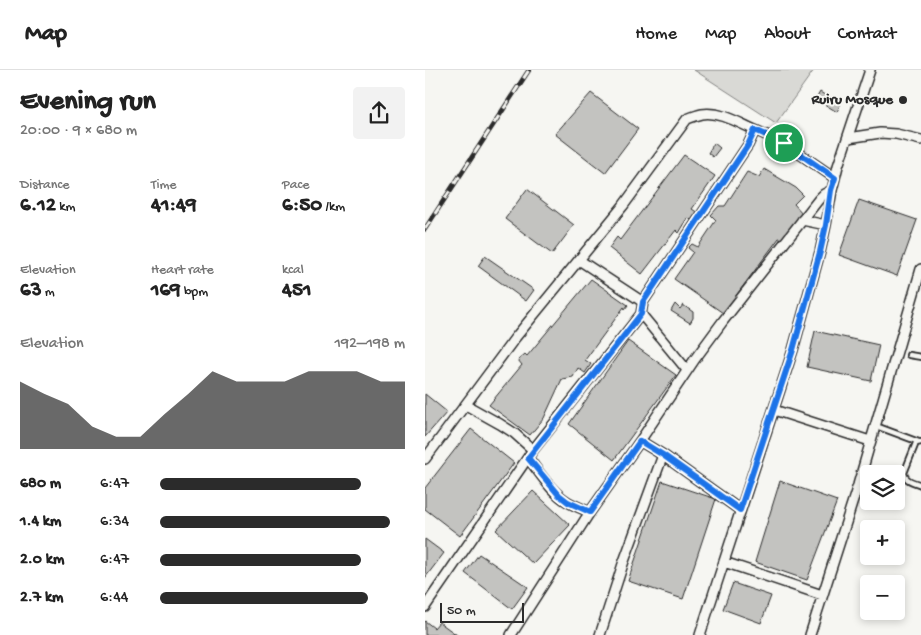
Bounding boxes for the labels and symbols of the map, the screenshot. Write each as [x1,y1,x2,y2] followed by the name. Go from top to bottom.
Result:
[810,91,894,109] place label: Ruiru Mosque
[897,94,909,106] marker: Ruiru Mosque
[763,122,805,164] pin
[440,600,524,623] scale bar

